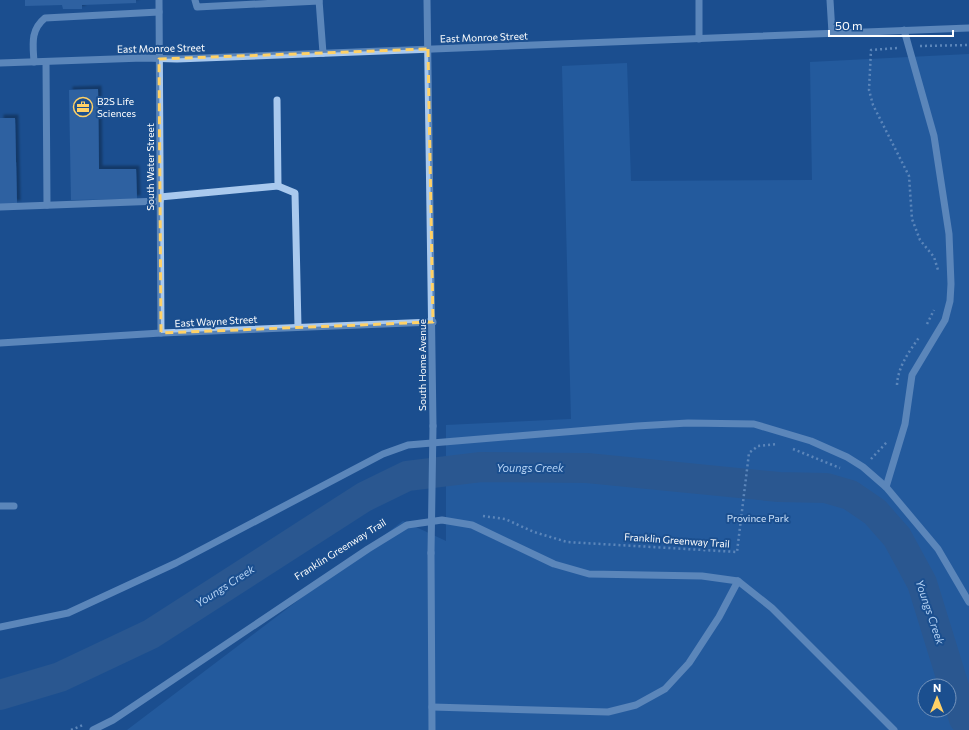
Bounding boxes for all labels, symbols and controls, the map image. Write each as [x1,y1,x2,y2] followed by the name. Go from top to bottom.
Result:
[829,12,953,38] scale bar
[835,18,863,32] text: 50 m
[440,29,528,45] street label: East Monroe Street
[117,41,205,55] street label: East Monroe Street
[97,95,137,119] place label: B2S Life Sciences
[72,96,94,118] office icon: B2S Life Sciences
[144,123,156,211] street label: South Water Street
[174,313,258,329] street label: East Wayne Street
[416,319,428,411] street label: South Home Avenue
[496,461,565,474] water label: Youngs Creek
[727,512,790,524] park label: Province Park
[292,516,388,582] street label: Franklin Greenway Trail
[624,530,730,550] street label: Franklin Greenway Trail
[193,561,258,609] water label: Youngs Creek
[913,578,948,647] water label: Youngs Creek
[917,678,957,718] north arrow
[933,681,941,694] text: N

